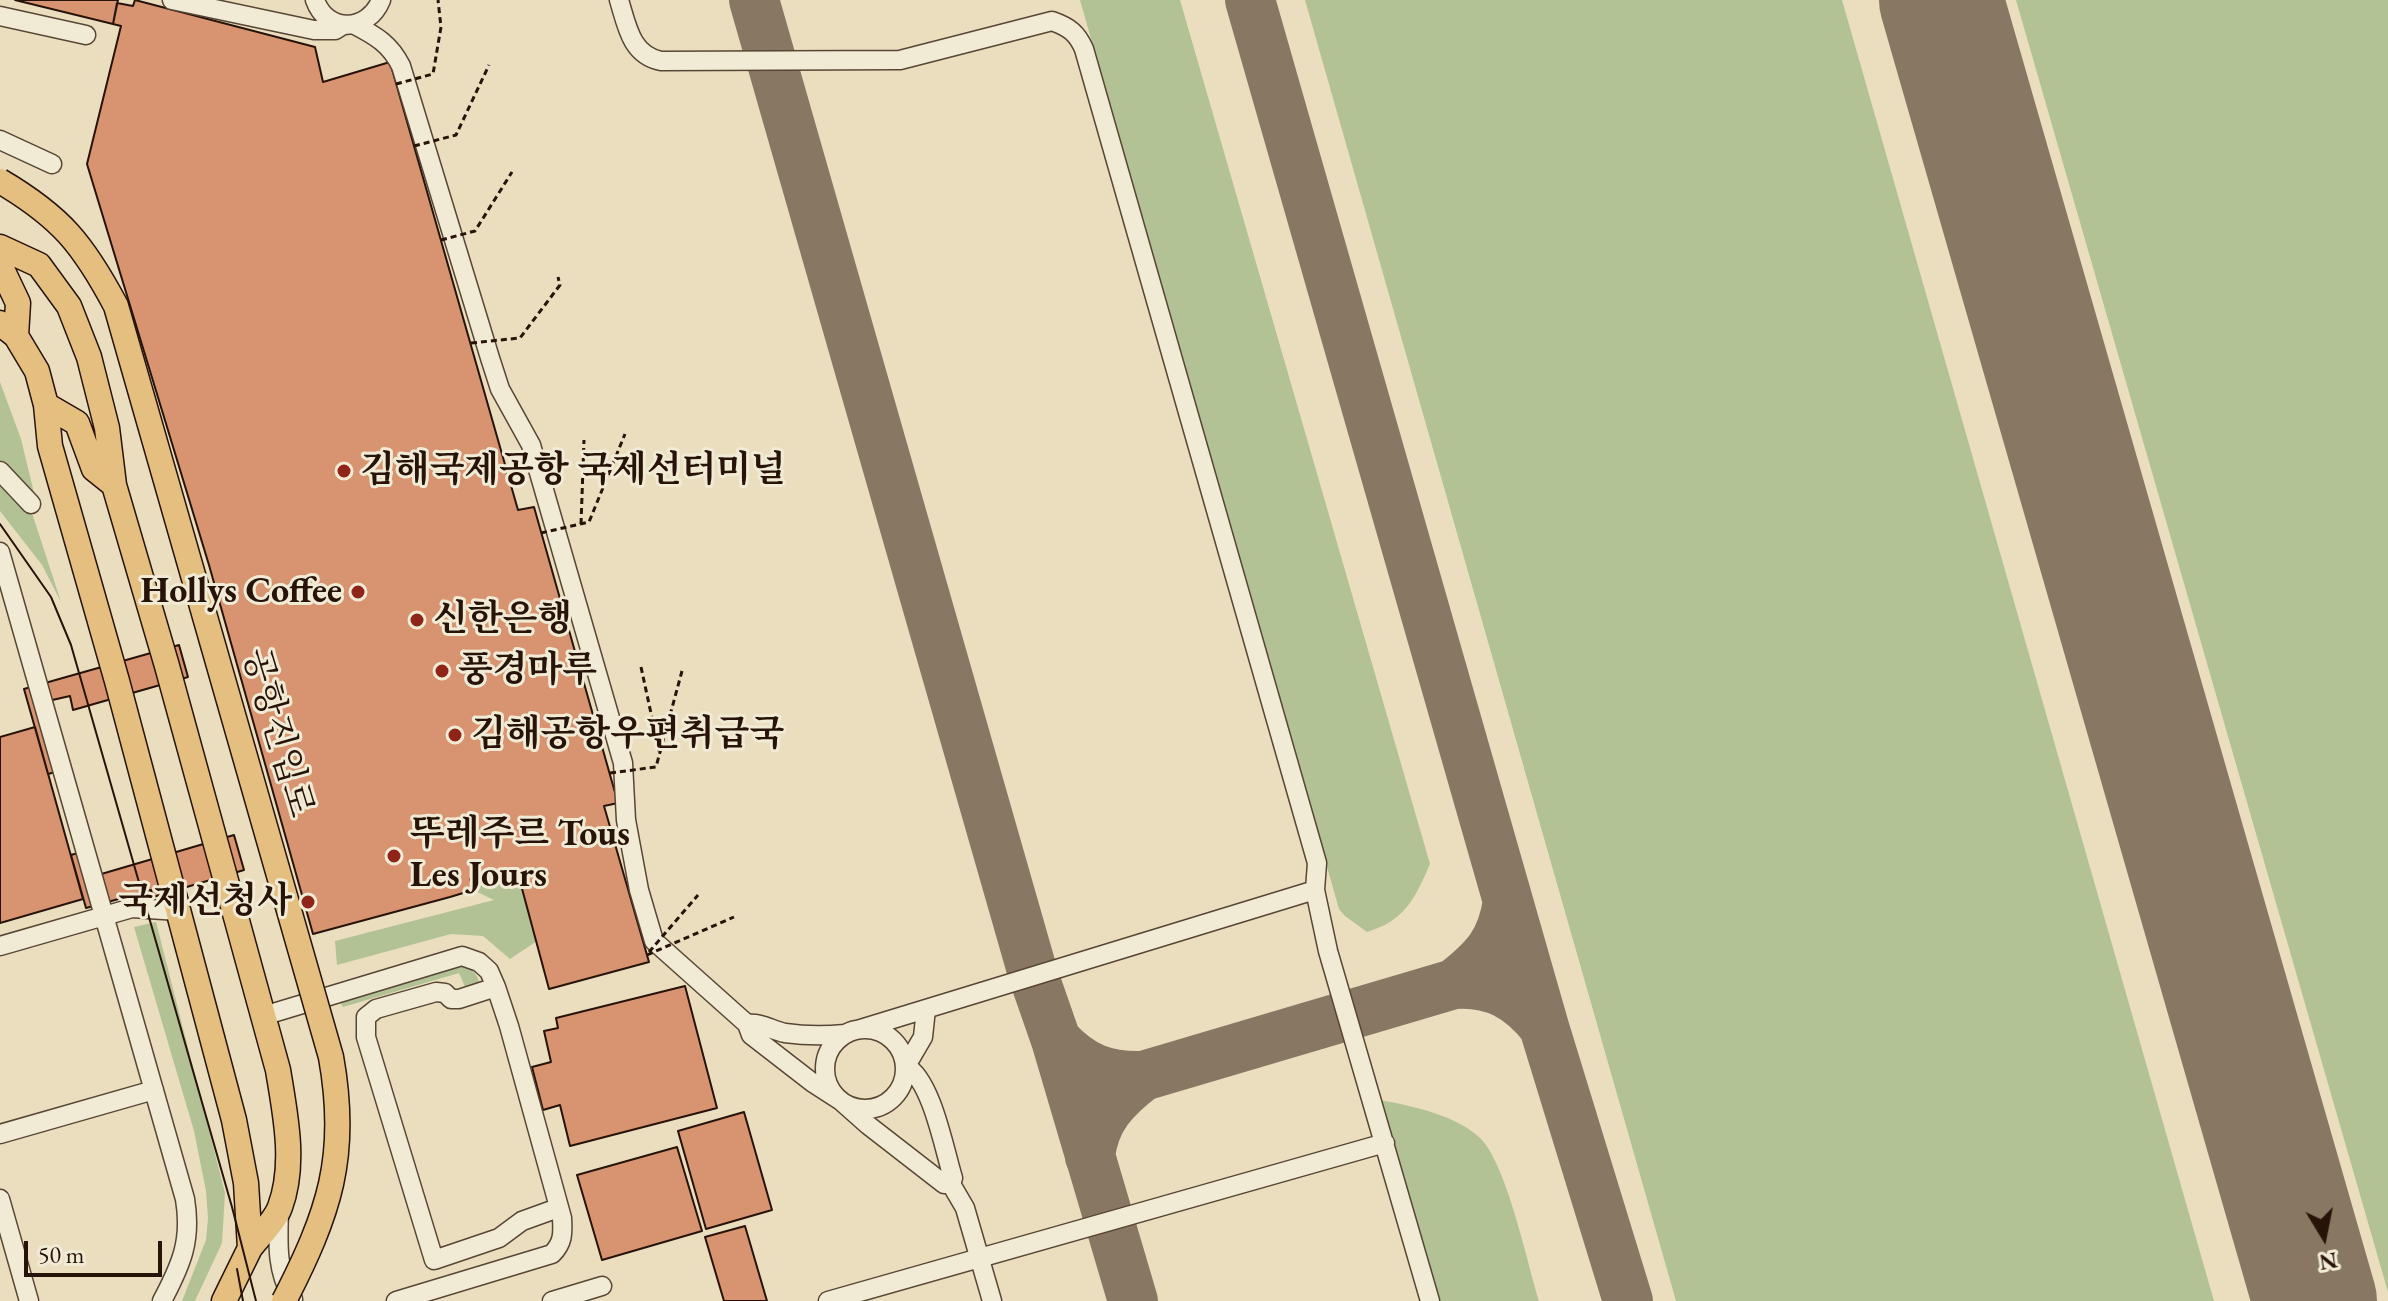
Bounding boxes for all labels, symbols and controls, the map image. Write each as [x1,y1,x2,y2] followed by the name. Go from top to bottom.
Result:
[360,449,786,493] place label: 김해국제공항 국제선터미널
[335,462,353,480] marker: 김해국제공항 국제선터미널
[140,570,342,614] place label: Hollys Coffee
[349,583,367,601] marker: Hollys Coffee
[433,598,572,642] place label: 신한은행
[408,611,426,629] marker: 신한은행
[232,643,322,823] street label: 공항진입로
[458,649,597,693] place label: 풍경마루
[433,662,451,680] marker: 풍경마루
[471,713,784,757] place label: 김해공항우편취급국
[446,726,464,744] marker: 김해공항우편취급국
[410,813,630,898] place label: 뚜레주르 Tous Les Jours
[385,847,403,865] marker: 뚜레주르 Tous Les Jours
[118,880,292,924] place label: 국제선청사
[299,893,317,911] marker: 국제선청사
[2284,1197,2364,1277] north arrow
[28,1225,166,1275] scale bar
[38,1239,85,1270] text: 50 m
[2317,1245,2340,1277] text: N

